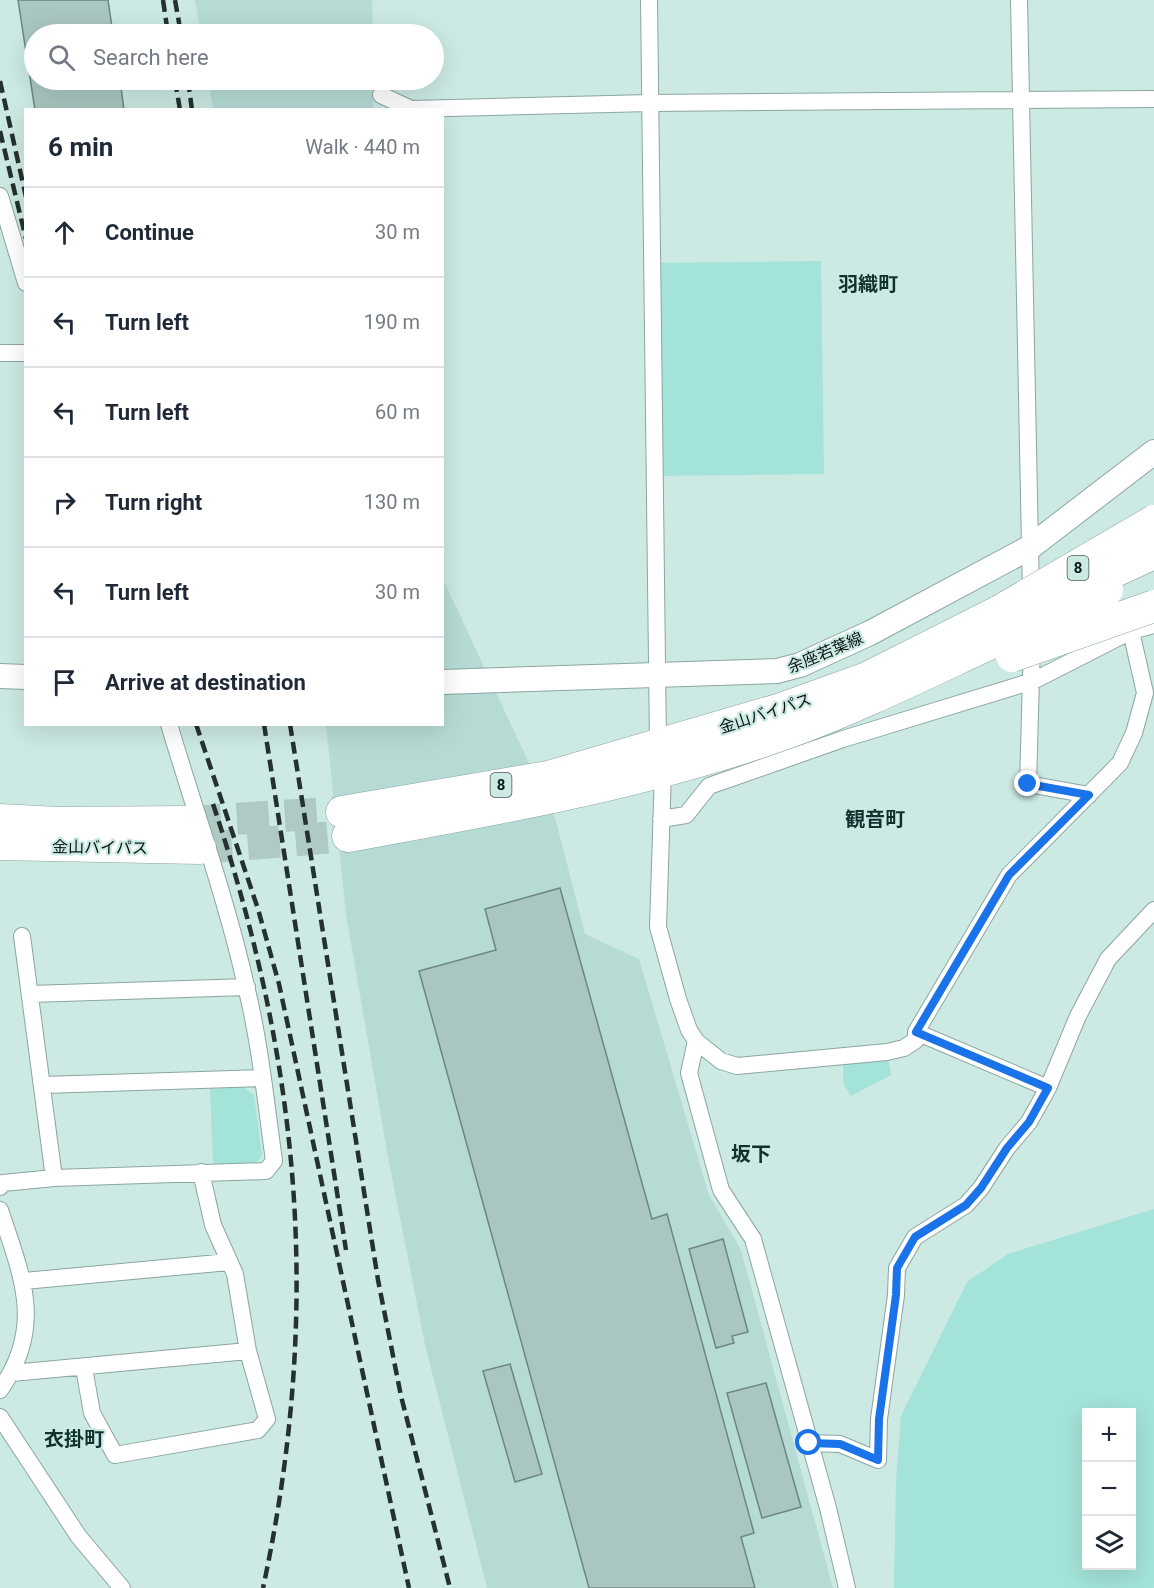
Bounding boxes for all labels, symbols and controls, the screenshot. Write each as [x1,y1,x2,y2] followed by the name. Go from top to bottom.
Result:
[24,24,444,90] search box
[45,41,78,74] icon: search
[93,45,209,70] text: Search here
[48,132,113,162] text: 6 min
[305,135,420,159] text: Walk · 440 m
[48,216,81,249] icon: ahead
[105,220,194,245] text: Continue
[375,220,420,244] text: 30 m
[838,272,898,296] district label: 羽織町
[48,306,81,339] icon: left
[105,310,189,335] text: Turn left
[364,310,420,334] text: 190 m
[48,396,81,429] icon: left
[105,400,189,425] text: Turn left
[375,400,420,424] text: 60 m
[48,486,81,519] icon: right
[105,490,202,515] text: Turn right
[364,490,420,514] text: 130 m
[1068,556,1088,580] road number: 8
[48,576,81,609] icon: left
[105,580,189,605] text: Turn left
[375,580,420,604] text: 30 m
[785,628,866,677] street label: 余座若葉線
[48,666,81,699] icon: arrive
[105,670,306,695] text: Arrive at destination
[717,690,814,737] street label: 金山バイパス
[1014,770,1040,796] route end
[490,773,512,797] road number: 8
[845,807,905,831] district label: 観音町
[52,837,148,858] street label: 金山バイパス
[731,1142,771,1166] district label: 坂下
[1082,1408,1136,1570] map controls
[1082,1408,1136,1462] button: +
[44,1427,104,1451] district label: 衣掛町
[795,1429,821,1455] route start
[1082,1462,1136,1516] button: −
[1082,1516,1136,1570] button: layers

